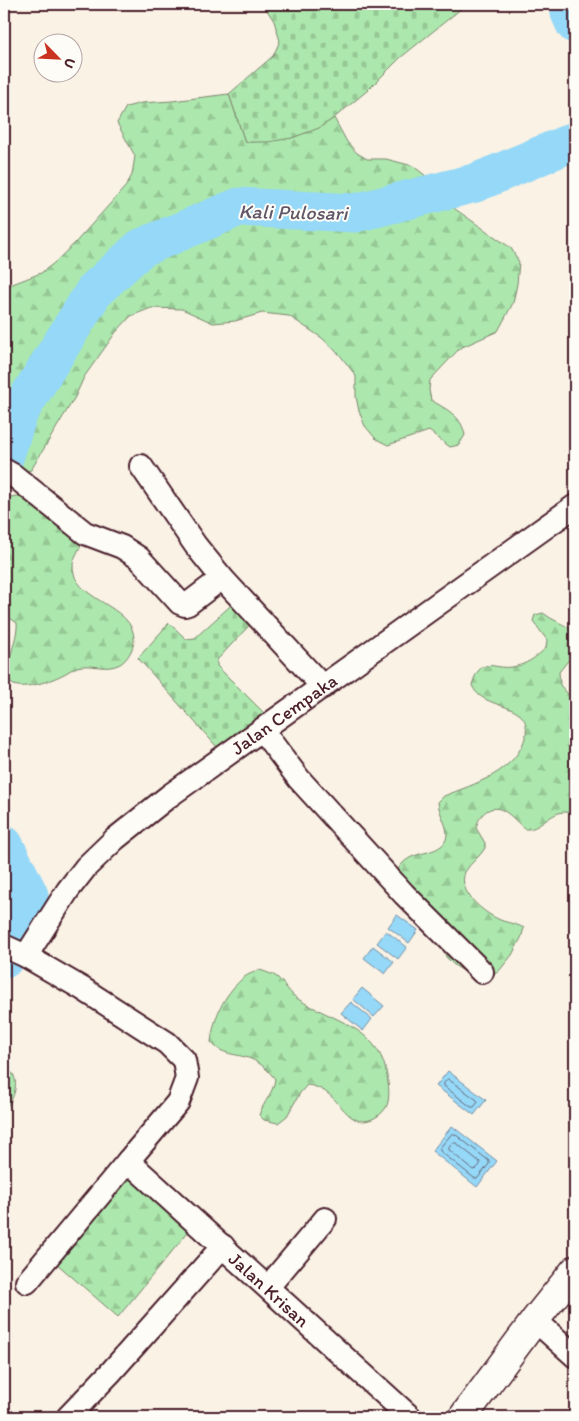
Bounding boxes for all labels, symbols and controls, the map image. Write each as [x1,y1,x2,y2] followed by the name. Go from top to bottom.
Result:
[32,32,82,82] north arrow
[60,55,79,71] text: U
[238,199,350,225] water label: Kali Pulosari
[227,669,341,760] street label: Jalan Cempaka
[224,1247,314,1332] street label: Jalan Krisan

